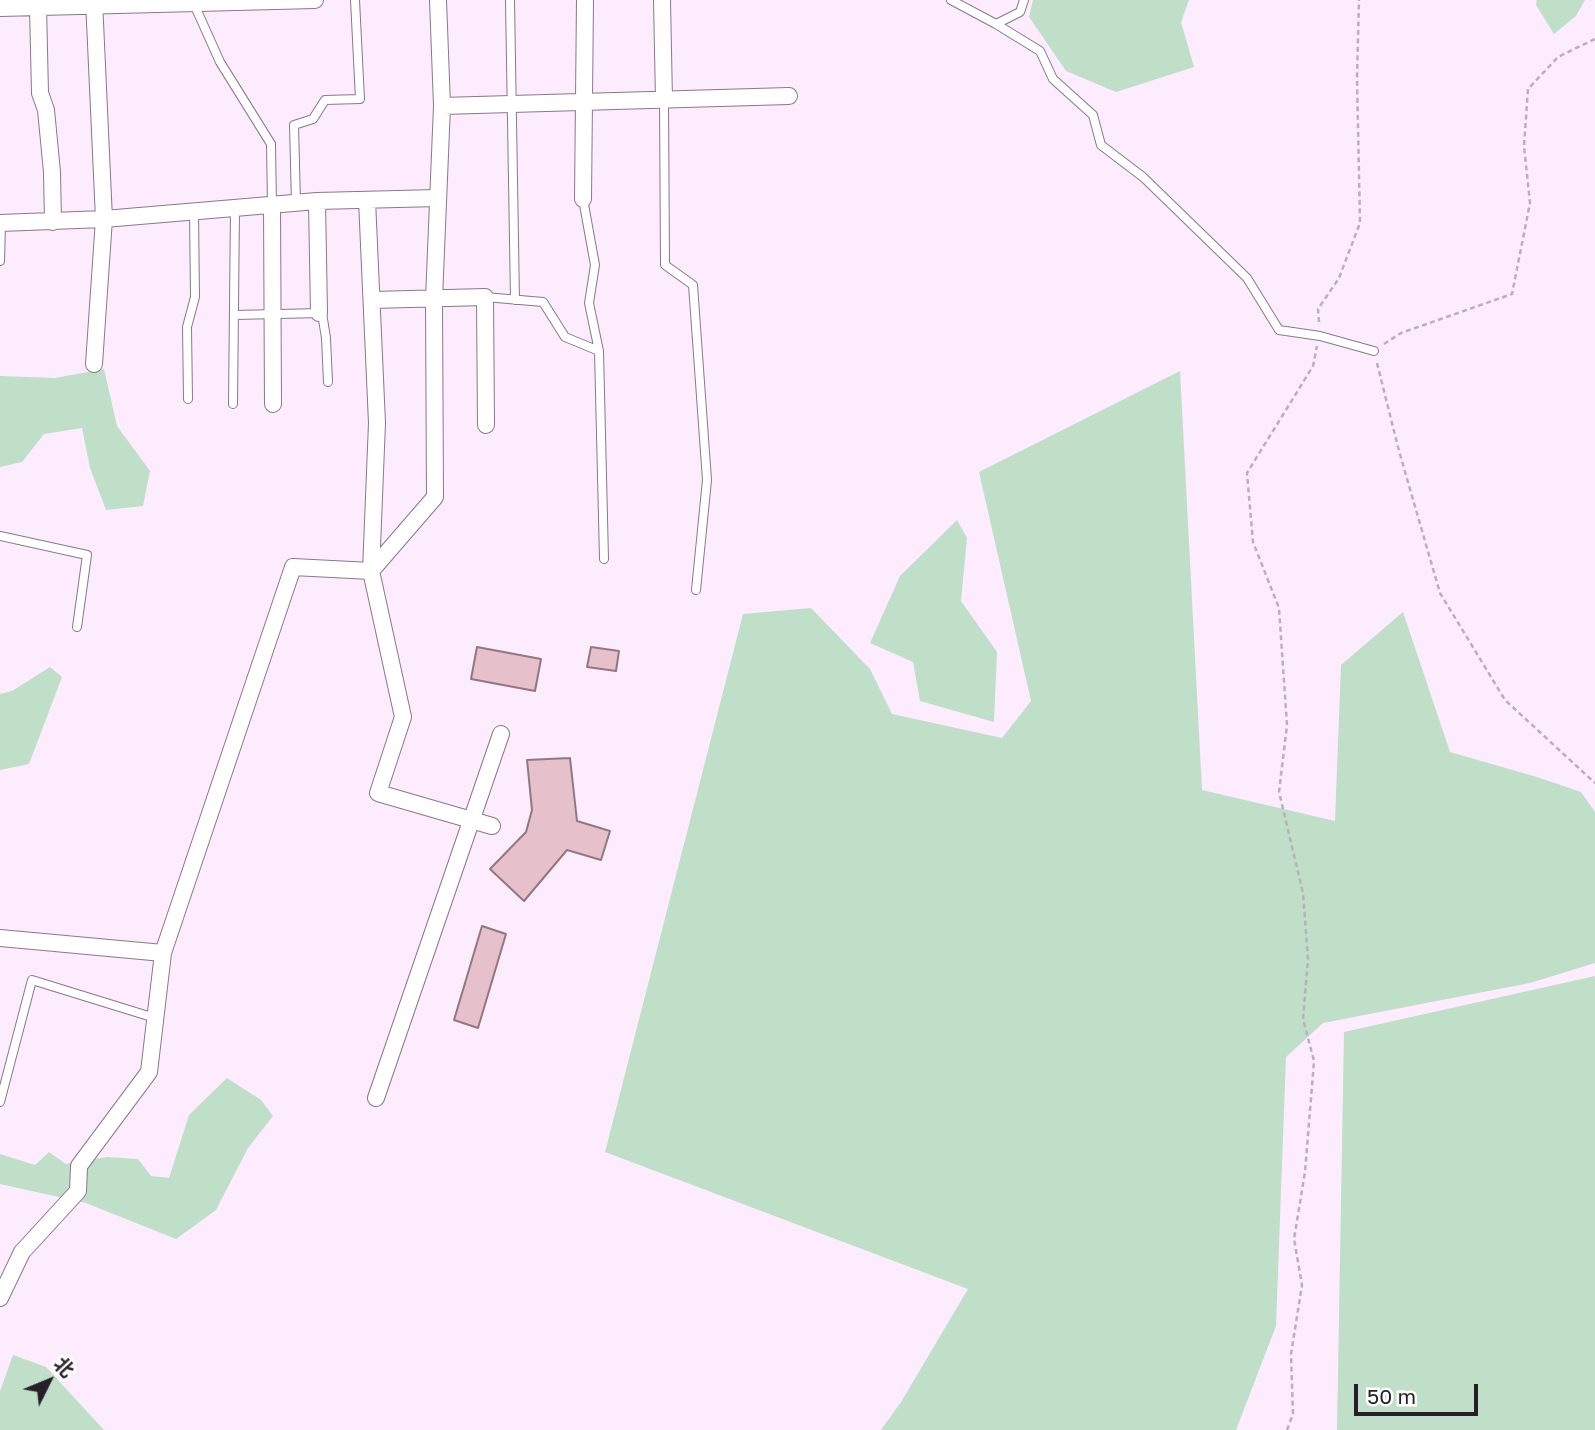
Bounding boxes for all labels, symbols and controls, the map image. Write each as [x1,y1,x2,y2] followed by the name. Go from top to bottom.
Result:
[14,1346,84,1416] north arrow
[50,1352,80,1381] text: 北
[1357,1370,1481,1414] scale bar
[1367,1383,1416,1409] text: 50 m

